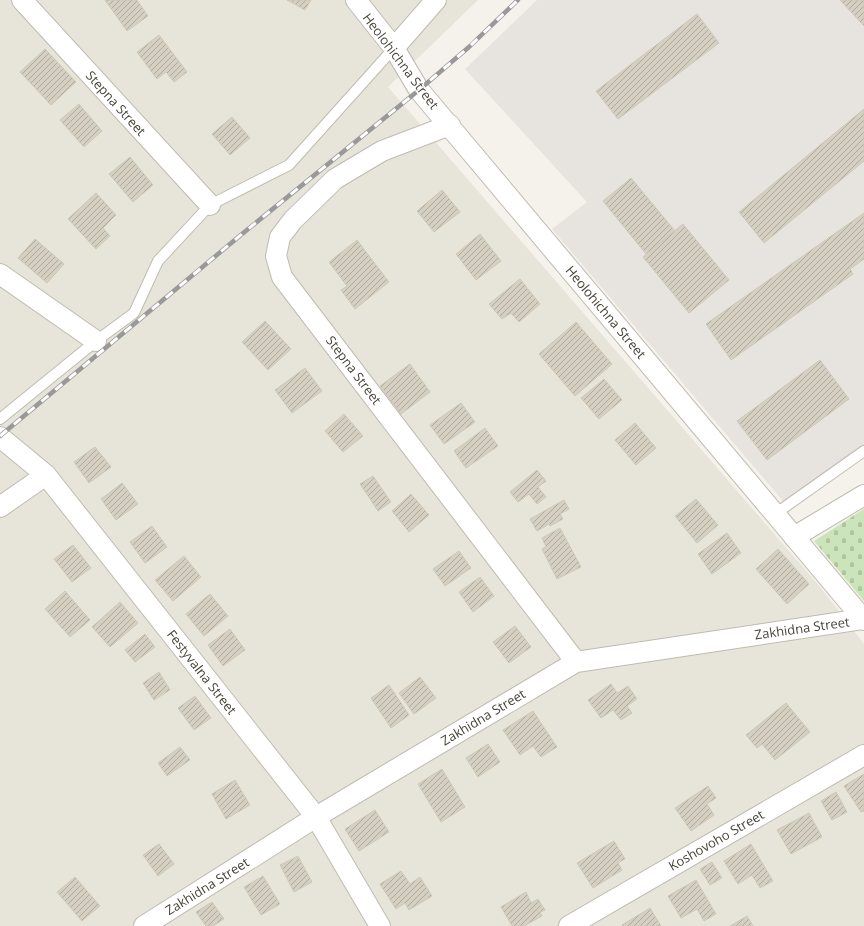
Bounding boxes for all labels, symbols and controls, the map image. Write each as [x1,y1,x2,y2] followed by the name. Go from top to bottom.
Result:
[359,9,443,113] street label: Heolohichna Street
[82,67,150,140] street label: Stepna Street
[562,262,650,363] street label: Heolohichna Street
[322,332,386,408] street label: Stepna Street
[753,612,851,644] street label: Zakhidna Street
[163,626,241,719] street label: Festyvalna Street
[437,684,529,749] street label: Zakhidna Street
[665,805,767,875] street label: Koshovoho Street
[162,853,253,919] street label: Zakhidna Street

